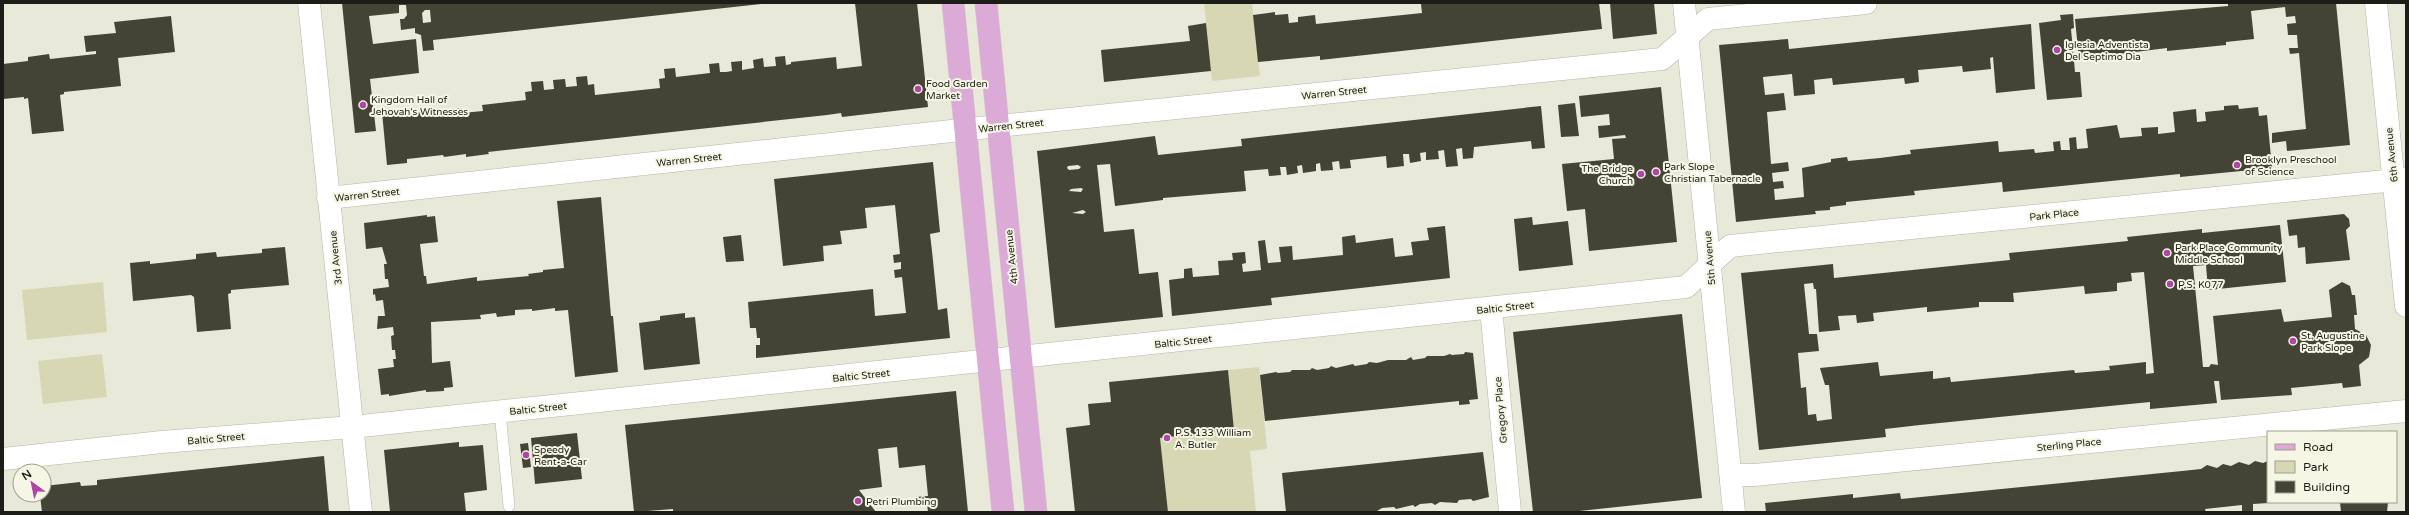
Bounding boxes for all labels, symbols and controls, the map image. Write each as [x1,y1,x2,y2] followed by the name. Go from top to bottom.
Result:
[2065,39,2149,63] place label: Iglesia Adventista Del Septimo Dia
[2052,45,2062,55] marker: Iglesia Adventista Del Septimo Dia
[926,78,988,102] place label: Food Garden Market
[913,84,923,94] marker: Food Garden Market
[1301,84,1368,102] street label: Warren Street
[371,94,468,118] place label: Kingdom Hall of Jehovah's Witnesses
[358,100,368,110] marker: Kingdom Hall of Jehovah's Witnesses
[978,117,1045,135] street label: Warren Street
[2383,127,2401,183] street label: 6th Avenue
[656,151,723,169] street label: Warren Street
[2245,154,2337,178] place label: Brooklyn Preschool of Science
[2232,160,2242,170] marker: Brooklyn Preschool of Science
[1664,161,1761,185] place label: Park Slope Christian Tabernacle
[1581,163,1633,187] place label: The Bridge Church
[1651,167,1661,177] marker: Park Slope Christian Tabernacle
[1636,169,1646,179] marker: The Bridge Church
[334,186,401,204] street label: Warren Street
[2029,206,2080,224] street label: Park Place
[1003,229,1021,285] street label: 4th Avenue
[327,230,345,286] street label: 3rd Avenue
[1702,230,1718,286] street label: 5th Avenue
[2175,242,2283,266] place label: Park Place Community Middle School
[2162,248,2172,258] marker: Park Place Community Middle School
[2165,279,2175,289] marker: P.S. K077
[2178,279,2223,291] place label: P.S. K077
[1476,299,1535,317] street label: Baltic Street
[2301,330,2365,354] place label: St. Augustine Park Slope
[1154,333,1213,351] street label: Baltic Street
[2288,336,2298,346] marker: St. Augustine Park Slope
[832,367,891,385] street label: Baltic Street
[1492,376,1510,444] street label: Gregory Place
[509,400,568,418] street label: Baltic Street
[1175,427,1251,451] place label: P.S. 133 William A. Butler
[187,430,246,447] street label: Baltic Street
[2267,431,2397,503] legend
[1162,433,1172,443] marker: P.S. 133 William A. Butler
[2036,436,2102,454] street label: Sterling Place
[2303,440,2333,454] text: Road
[534,444,587,468] place label: Speedy Rent-a-Car
[521,450,531,460] marker: Speedy Rent-a-Car
[2303,460,2329,474] text: Park
[12,463,52,503] north arrow
[20,467,34,483] text: N
[2303,480,2350,494] text: Building
[853,496,863,506] marker: Petri Plumbing
[866,496,937,508] place label: Petri Plumbing

